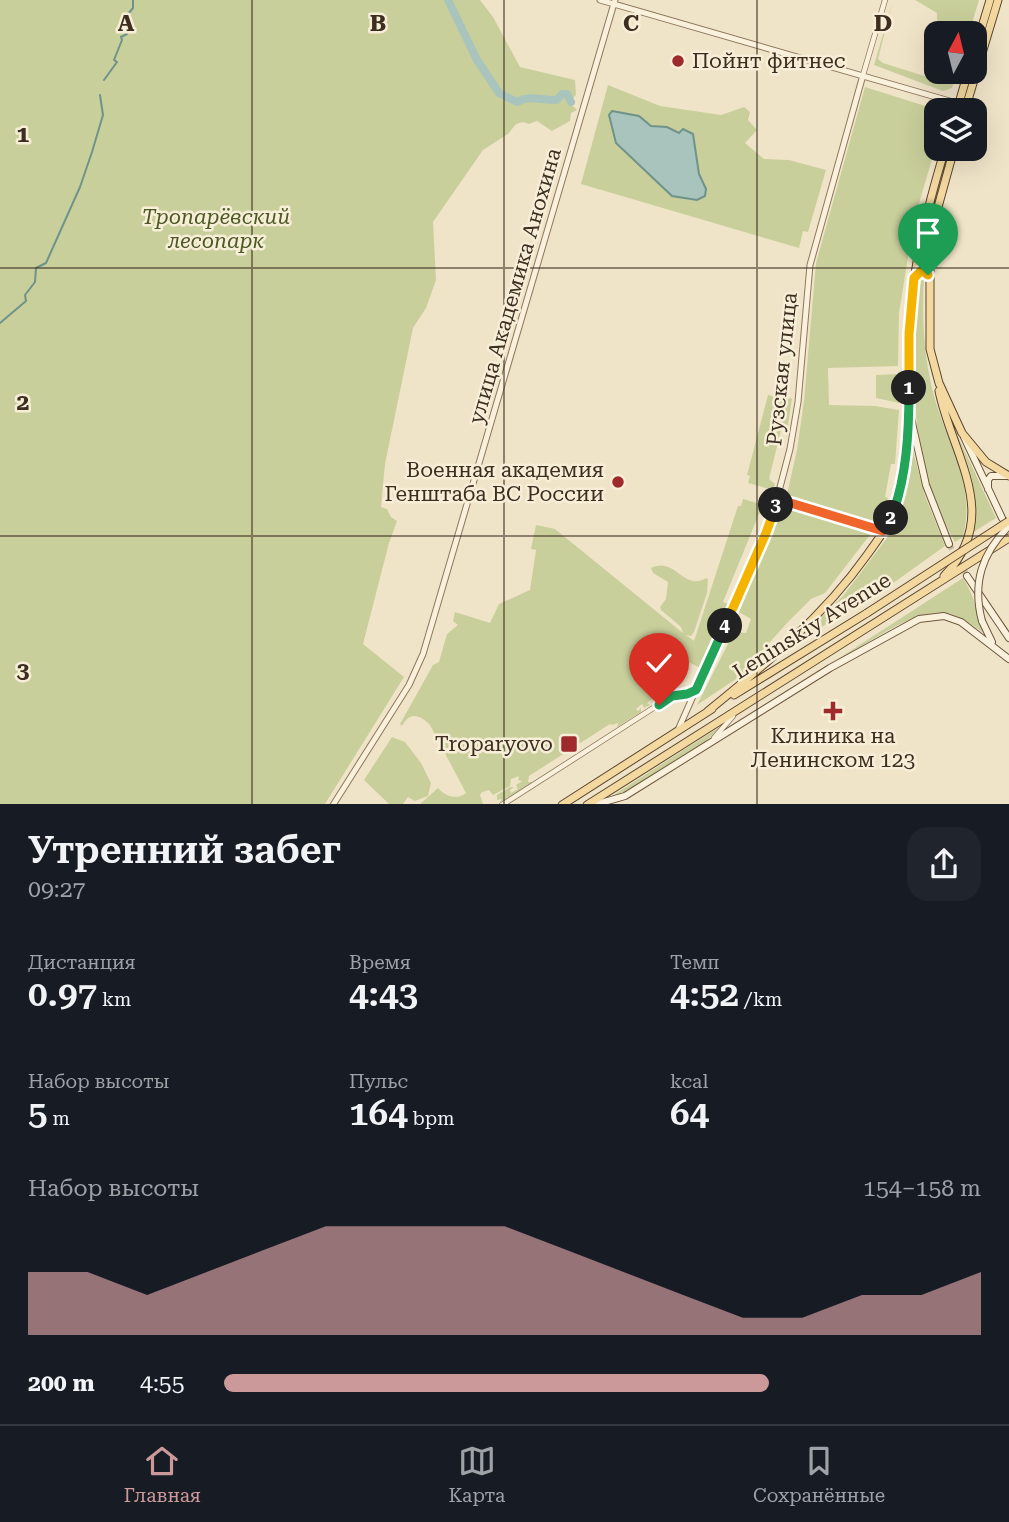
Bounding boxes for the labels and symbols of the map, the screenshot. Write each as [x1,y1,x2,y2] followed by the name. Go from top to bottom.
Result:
[118,10,135,37] text: A
[370,10,386,37] text: B
[623,10,639,37] text: C
[874,10,892,37] text: D
[924,21,987,84] north arrow
[692,49,846,73] place label: Пойнт фитнес
[670,53,686,69] marker: Пойнт фитнес
[17,121,30,148] text: 1
[464,145,566,427] street label: улица Академика Анохина
[898,203,958,275] pin
[142,205,290,253] park label: Тропарёвский лесопарк
[762,290,802,447] street label: Рузская улица
[892,370,926,406] pin: 1
[17,389,29,416] text: 2
[384,458,604,506] place label: Военная академия Генштаба ВС России
[610,474,626,490] marker: Военная академия Генштаба ВС России
[758,488,794,522] pin: 3
[874,500,908,536] pin: 2
[729,568,895,684] street label: Leninskiy Avenue
[708,608,742,644] pin: 4
[629,633,689,705] pin
[17,657,30,684] text: 3
[823,701,843,721] marker: Клиника на Ленинском 123
[751,724,915,772] place label: Клиника на Ленинском 123
[435,732,553,756] place label: Troparyovo
[559,734,579,754] marker: Troparyovo

